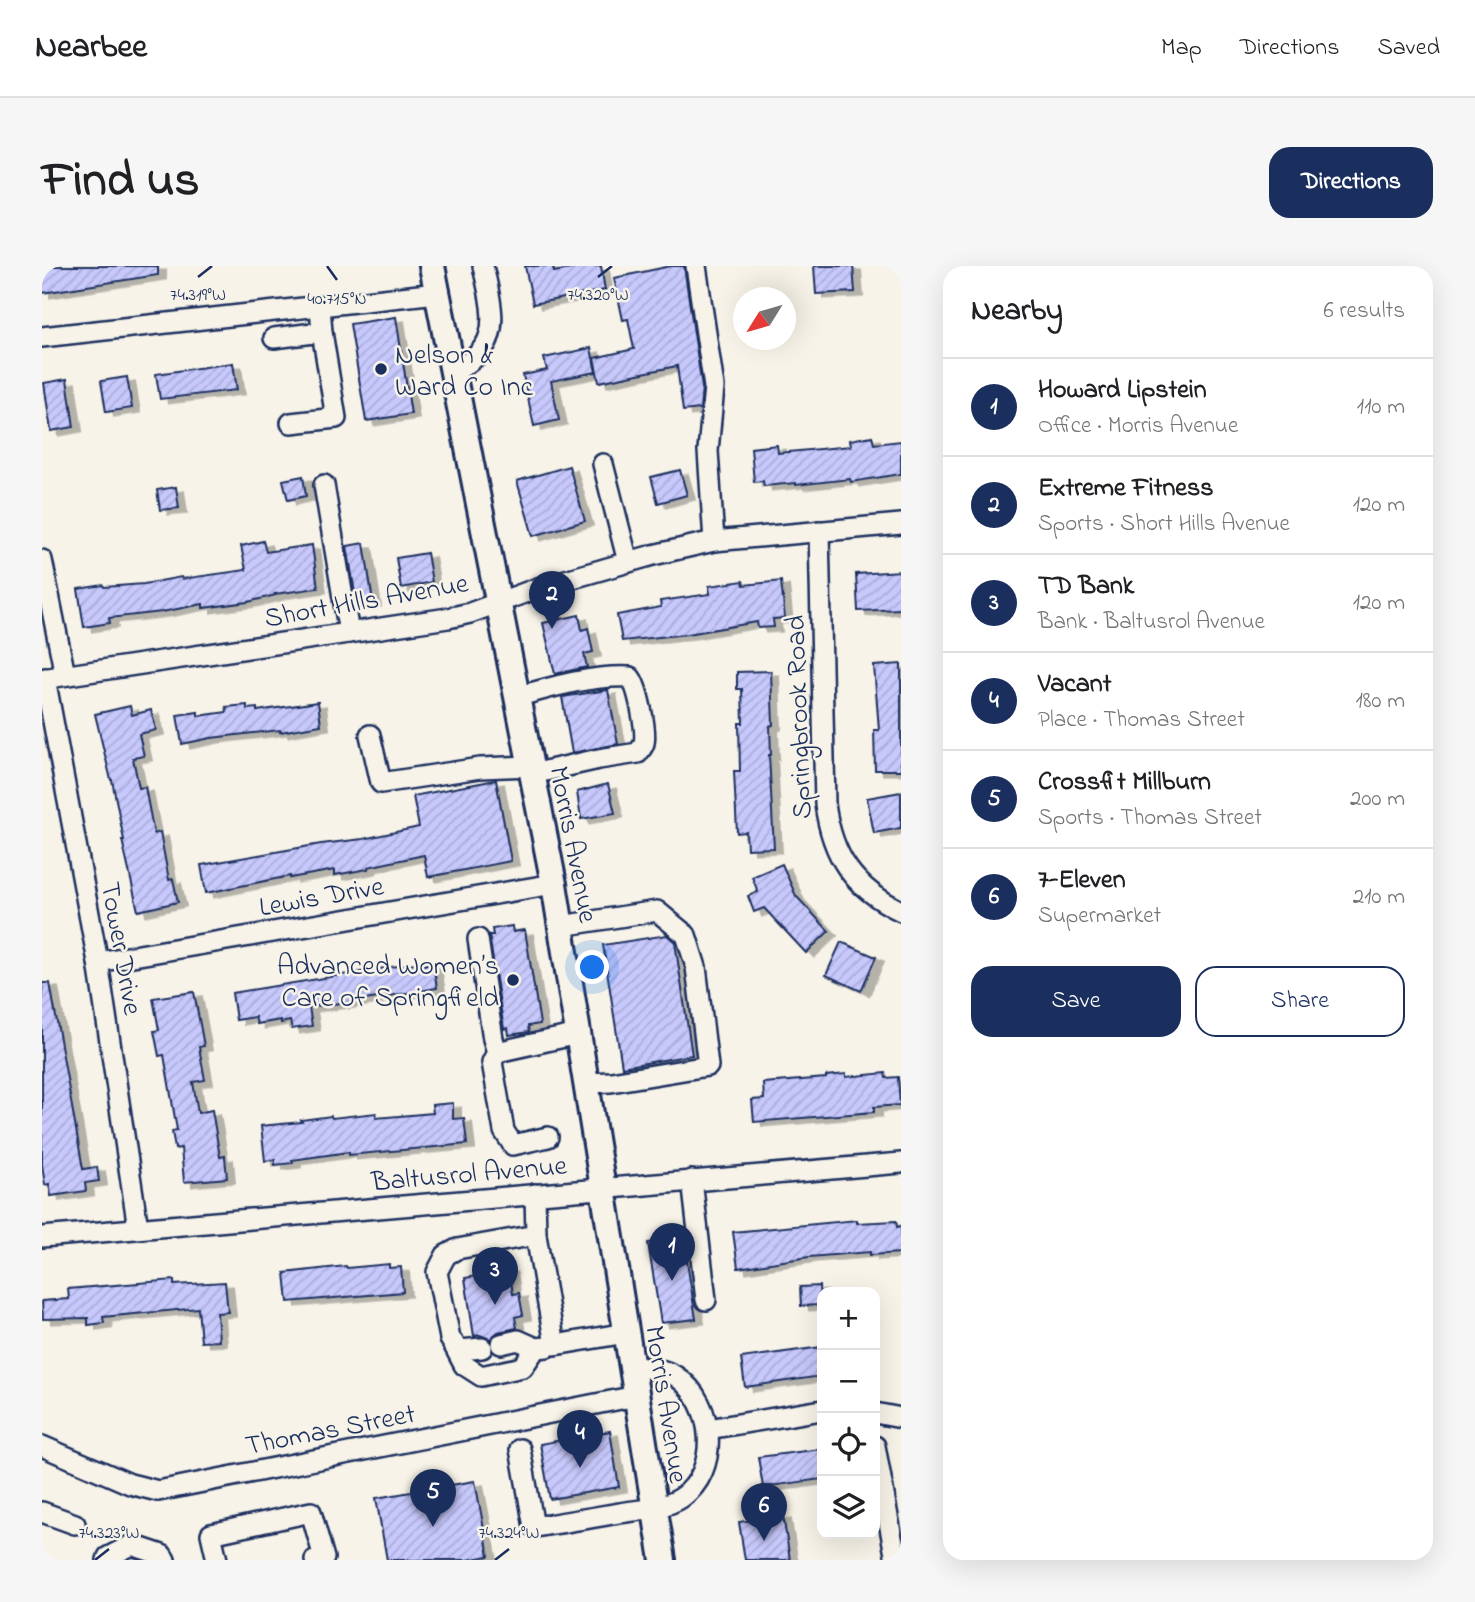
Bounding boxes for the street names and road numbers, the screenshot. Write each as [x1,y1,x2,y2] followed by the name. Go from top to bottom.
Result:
[261,564,472,641] street label: Short Hills Avenue
[776,614,825,820] street label: Springbrook Road
[536,763,607,927] street label: Morris Avenue
[256,867,388,930] street label: Lewis Drive
[88,879,152,1019] street label: Tower Drive
[369,1146,569,1205] street label: Baltusrol Avenue
[632,1323,697,1487] street label: Morris Avenue
[242,1395,419,1468] street label: Thomas Street

